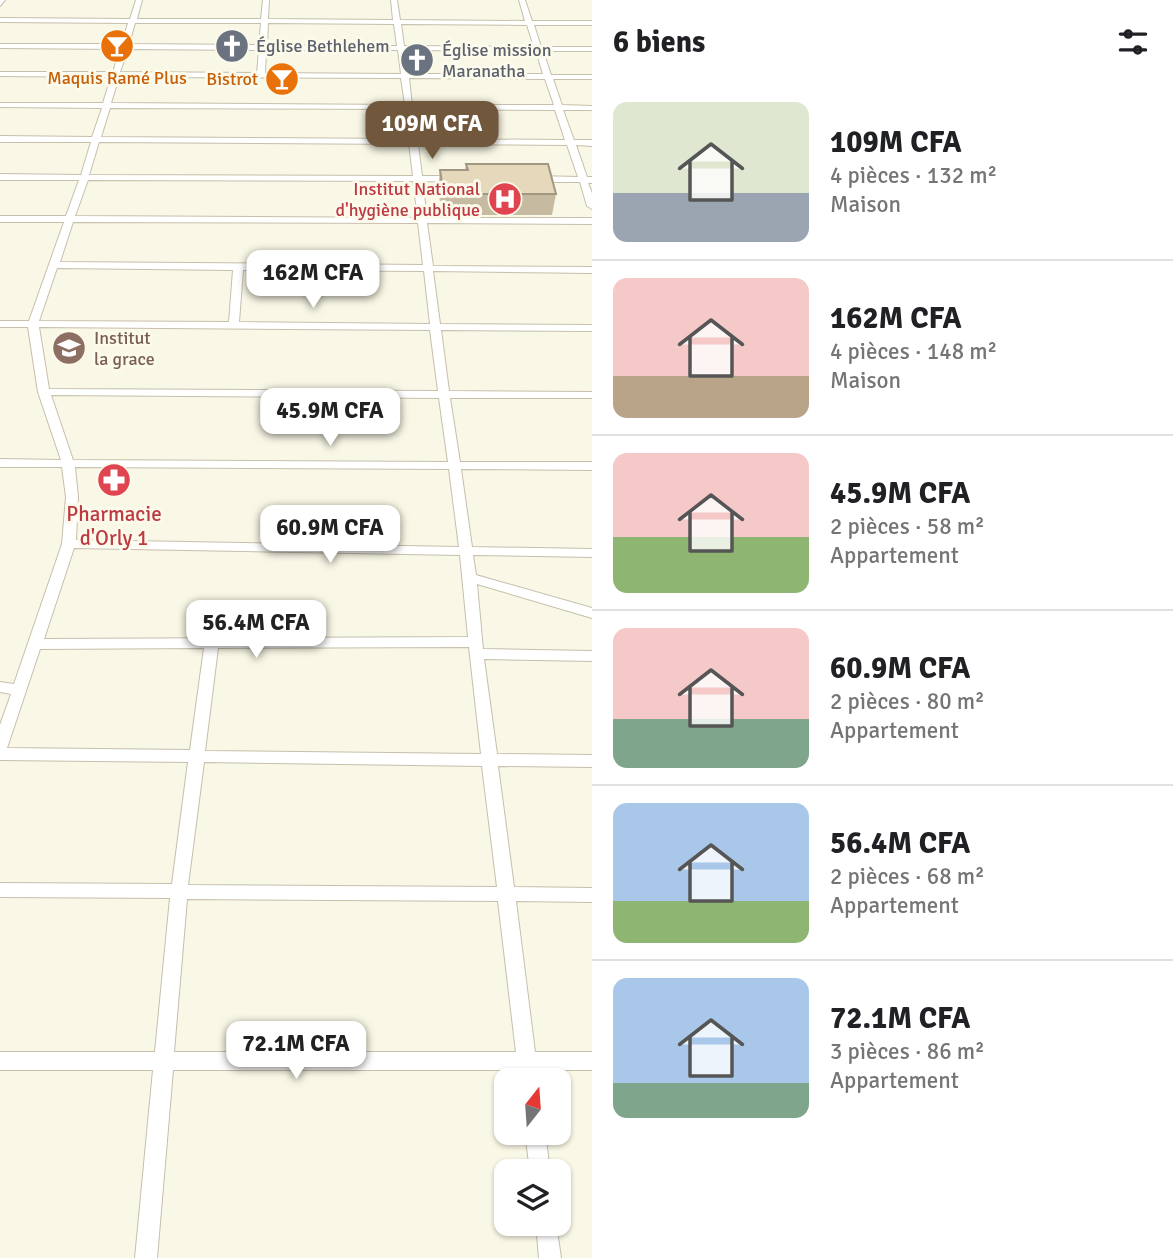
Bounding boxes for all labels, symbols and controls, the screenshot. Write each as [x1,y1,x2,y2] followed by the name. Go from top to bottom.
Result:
[1114,23,1152,61] icon: filters
[613,24,705,61] text: 6 biens
[98,27,136,65] bar icon: Maquis Ramé Plus
[213,27,251,65] church icon: Église Bethlehem
[256,35,390,57] place label: Église Bethlehem
[442,39,551,82] place label: Église mission Maranatha
[398,41,436,79] church icon: Église mission Maranatha
[263,60,301,98] bar icon: Bistrot
[47,67,187,89] place label: Maquis Ramé Plus
[206,68,258,90] place label: Bistrot
[360,102,504,161] pin: 109M CFA
[382,109,483,138] text: 109M CFA
[830,124,962,161] text: 109M CFA
[669,130,753,214] icon: home
[830,161,997,190] text: 4 pièces · 132 m²
[336,178,480,221] place label: Institut National d'hygiène publique
[486,180,524,218] hospital icon: Institut National d'hygiène publique
[830,190,901,219] text: Maison
[241,250,385,310] pin: 162M CFA
[263,258,364,287] text: 162M CFA
[830,300,962,337] text: 162M CFA
[669,306,753,390] icon: home
[94,327,155,370] place label: Institut la grace
[50,329,88,367] school or university icon: Institut la grace
[830,337,997,366] text: 4 pièces · 148 m²
[830,366,901,395] text: Maison
[250,388,410,448] pin: 45.9M CFA
[276,396,384,425] text: 45.9M CFA
[95,461,133,499] pharmacy icon: Pharmacie d'Orly 1
[830,475,970,512] text: 45.9M CFA
[669,481,753,565] icon: home
[66,501,162,551] place label: Pharmacie d'Orly 1
[250,505,410,565] pin: 60.9M CFA
[830,512,985,541] text: 2 pièces · 58 m²
[276,513,384,542] text: 60.9M CFA
[830,541,959,570] text: Appartement
[176,600,336,660] pin: 56.4M CFA
[202,608,310,637] text: 56.4M CFA
[830,650,970,687] text: 60.9M CFA
[669,656,753,740] icon: home
[830,687,985,716] text: 2 pièces · 80 m²
[830,716,959,745] text: Appartement
[830,825,970,862] text: 56.4M CFA
[669,831,753,915] icon: home
[830,862,985,891] text: 2 pièces · 68 m²
[830,891,959,920] text: Appartement
[830,1000,970,1037] text: 72.1M CFA
[669,1006,753,1090] icon: home
[216,1021,376,1081] pin: 72.1M CFA
[242,1029,350,1058] text: 72.1M CFA
[830,1037,985,1066] text: 3 pièces · 86 m²
[830,1066,959,1095] text: Appartement
[494,1068,570,1144] north arrow
[494,1068,571,1236] map controls
[494,1159,571,1236] button: layers

